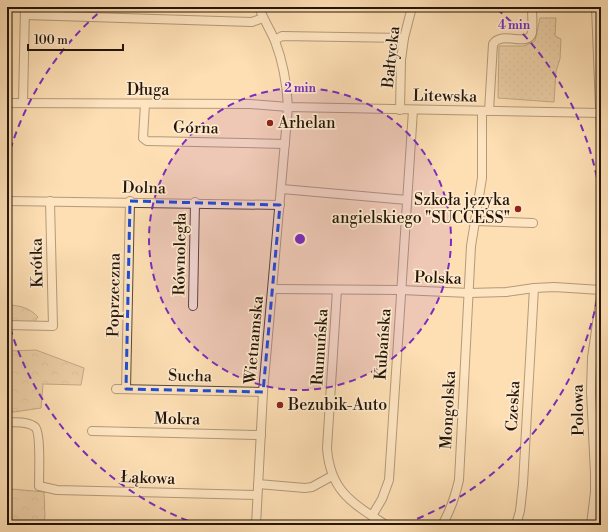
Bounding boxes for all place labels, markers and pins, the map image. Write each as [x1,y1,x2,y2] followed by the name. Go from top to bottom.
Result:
[277,113,336,133] place label: Arhelan
[265,118,275,128] marker: Arhelan
[332,190,511,228] place label: Szkoła języka angielskiego "SUCCESS"
[513,204,523,214] marker: Szkoła języka angielskiego "SUCCESS"
[293,232,307,246] centre of rings
[287,395,387,415] place label: Bezubik-Auto
[275,400,285,410] marker: Bezubik-Auto

